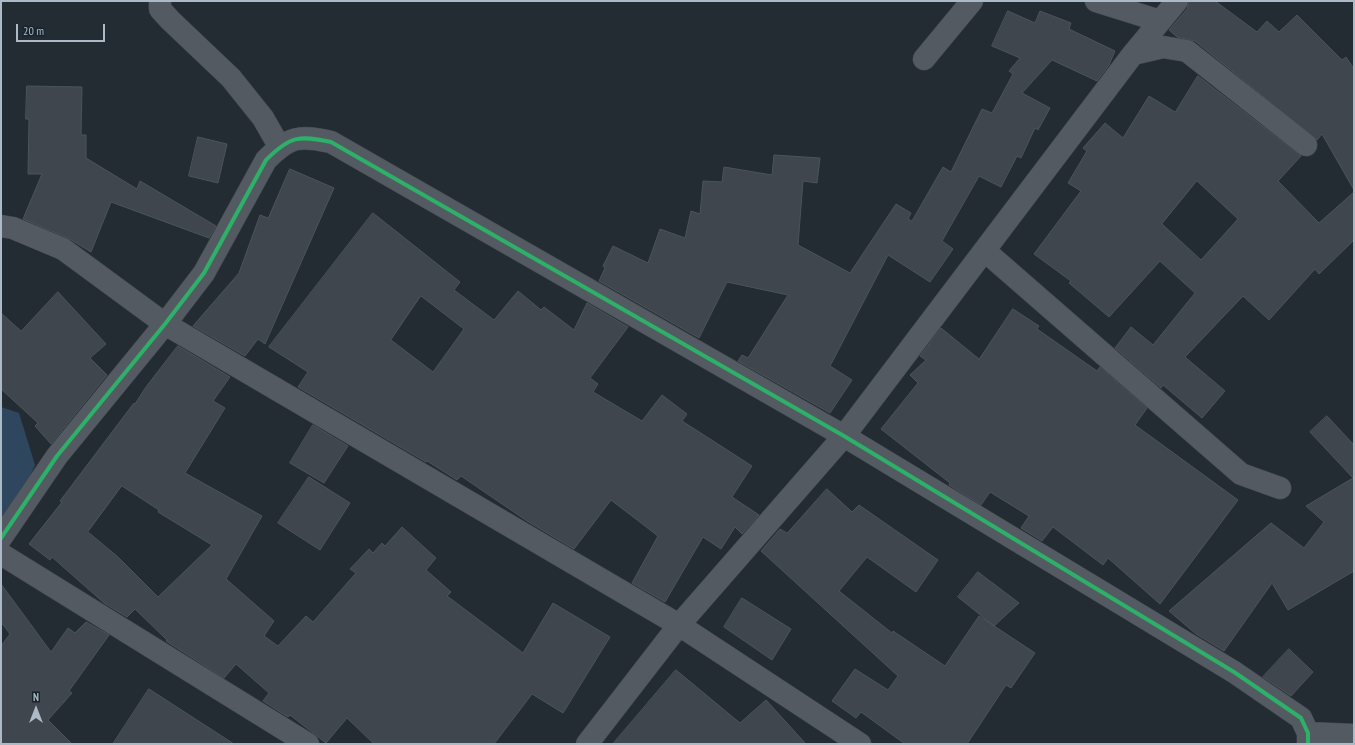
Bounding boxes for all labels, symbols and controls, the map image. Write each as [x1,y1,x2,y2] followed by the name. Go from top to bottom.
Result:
[18,16,107,42] scale bar
[23,23,44,38] text: 20 m
[16,689,56,729] north arrow
[33,690,39,704] text: N

